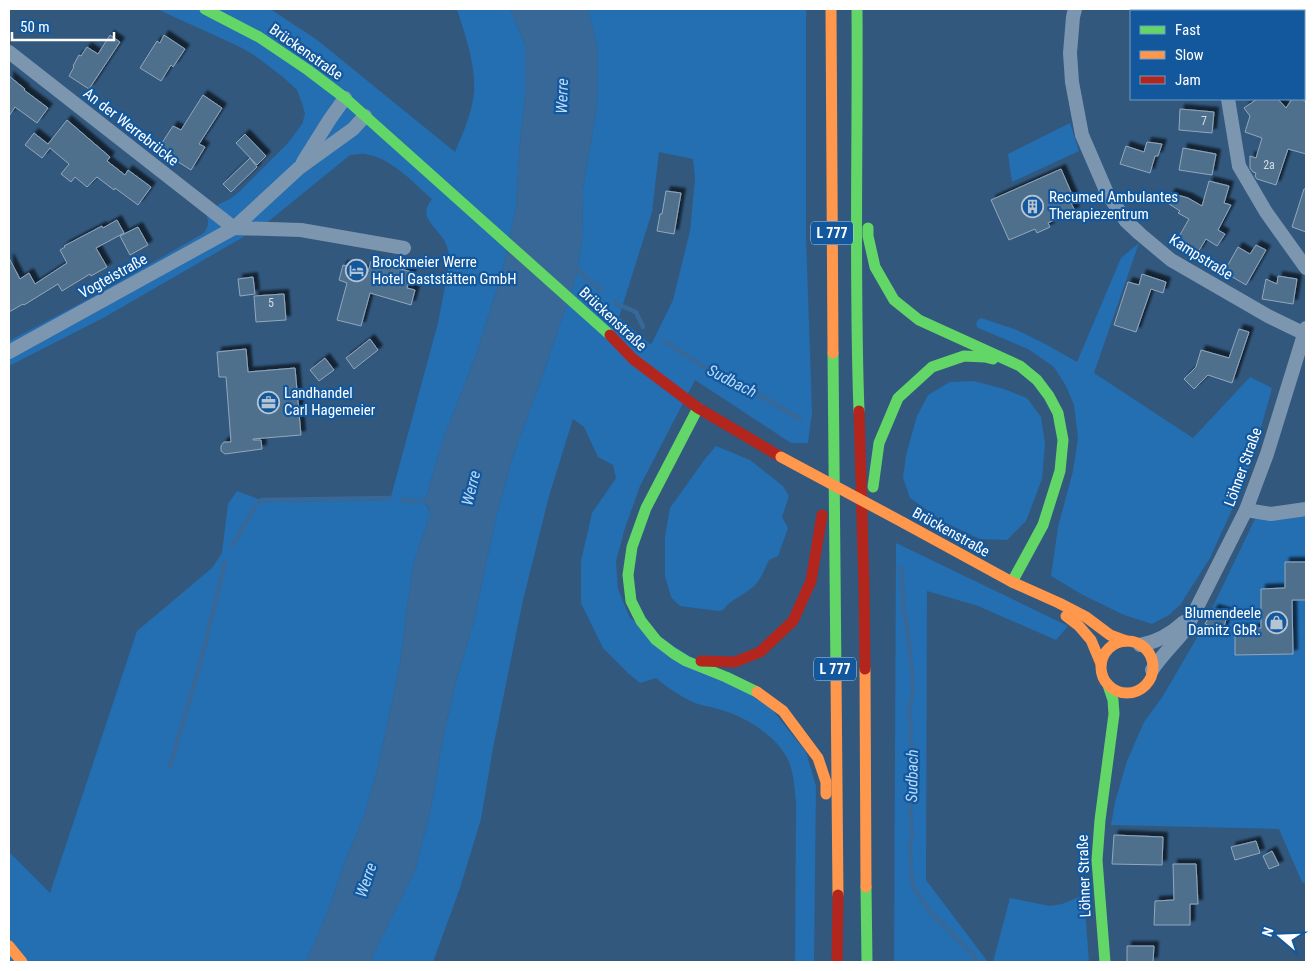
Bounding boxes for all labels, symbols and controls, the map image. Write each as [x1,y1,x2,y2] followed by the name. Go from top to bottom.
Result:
[12,10,115,42] scale bar
[1130,10,1305,100] legend
[20,18,50,36] text: 50 m
[266,20,346,84] street label: Brückenstraße
[1175,21,1200,39] text: Fast
[1175,46,1204,64] text: Slow
[1175,71,1201,89] text: Jam
[552,78,572,114] water label: Werre
[80,84,182,170] street label: An der Werrebrücke
[1201,114,1207,128] house number: 7
[1263,158,1275,172] house number: 2a
[1049,188,1178,223] place label: Recumed Ambulantes Therapiezentrum
[1021,194,1045,218] building icon: Recumed Ambulantes Therapiezentrum
[811,222,853,244] road number: L 777
[1166,230,1236,284] street label: Kampstraße
[76,250,150,302] street label: Vogteistraße
[372,253,516,288] place label: Brockmeier Werre Hotel Gaststätten GmbH
[344,259,368,283] hotel icon: Brockmeier Werre Hotel Gaststätten GmbH
[576,283,650,355] street label: Brückenstraße
[268,296,274,310] house number: 5
[704,361,760,401] water label: Sudbach
[284,384,376,419] place label: Landhandel Carl Hagemeier
[256,390,280,414] office icon: Landhandel Carl Hagemeier
[1220,425,1266,509] street label: Löhner Straße
[457,469,485,507] water label: Werre
[909,503,993,561] street label: Brückenstraße
[1185,604,1261,639] place label: Blumendeele Damitz GbR.
[1265,610,1289,634] shop icon: Blumendeele Damitz GbR.
[814,658,856,681] road number: L 777
[902,749,922,803] water label: Sudbach
[1074,834,1094,918] street label: Löhner Straße
[351,860,381,900] water label: Werre
[1255,911,1305,961] north arrow
[1259,925,1277,938] text: N

